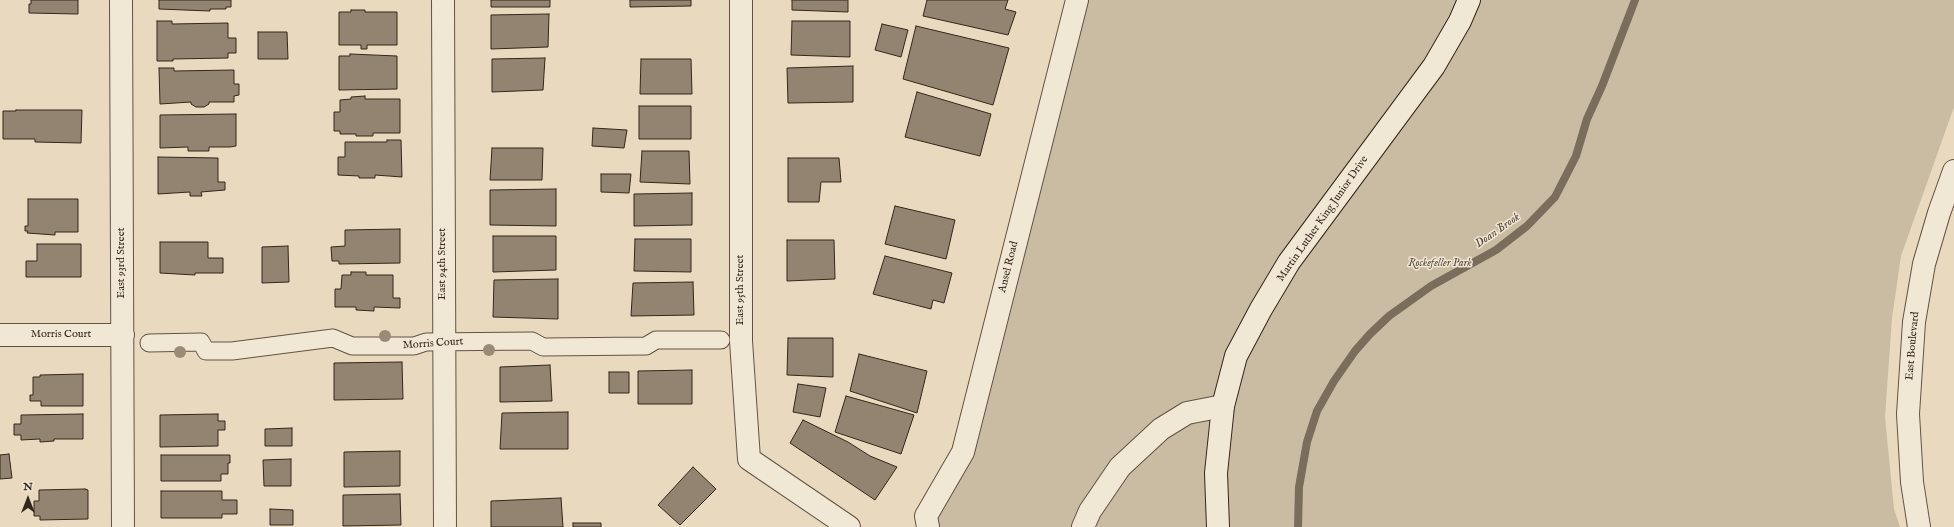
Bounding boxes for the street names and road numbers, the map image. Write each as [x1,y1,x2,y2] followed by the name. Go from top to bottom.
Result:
[1274,154,1372,284] street label: Martin Luther King Junior Drive
[115,228,129,298] street label: East 93rd Street
[436,228,450,300] street label: East 94th Street
[996,240,1022,294] street label: Ansel Road
[734,255,748,325] street label: East 95th Street
[1903,311,1923,381] street label: East Boulevard
[31,328,91,342] street label: Morris Court
[402,335,464,353] street label: Morris Court

